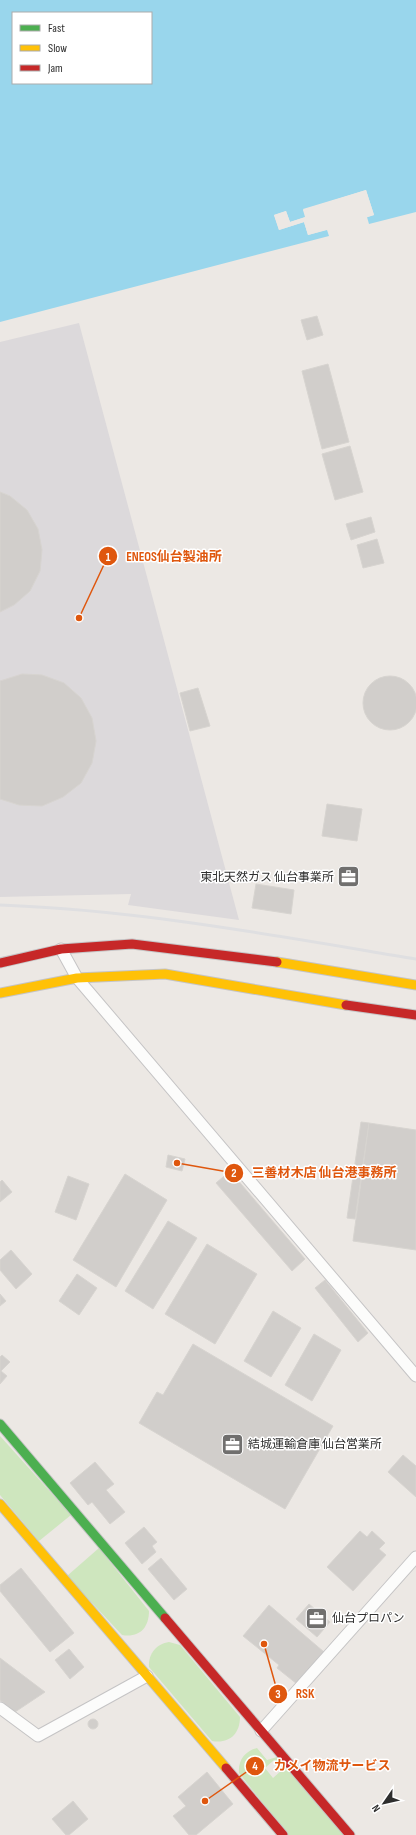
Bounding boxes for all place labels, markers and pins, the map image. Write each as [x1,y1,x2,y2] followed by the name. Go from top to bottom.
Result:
[98,544,230,569] callout: ENEOS仙台製油所
[336,864,362,890] office icon: 東北天然ガス 仙台事業所
[200,870,334,885] place label: 東北天然ガス 仙台事業所
[224,1160,405,1185] callout: 三善材木店 仙台港事務所
[220,1431,246,1457] office icon: 結城運輸倉庫 仙台営業所
[248,1437,382,1452] place label: 結城運輸倉庫 仙台営業所
[304,1605,330,1631] office icon: 仙台プロパン
[332,1611,405,1626] place label: 仙台プロパン
[268,1681,322,1706] callout: RSK
[245,1753,398,1778] callout: カメイ物流サービス

